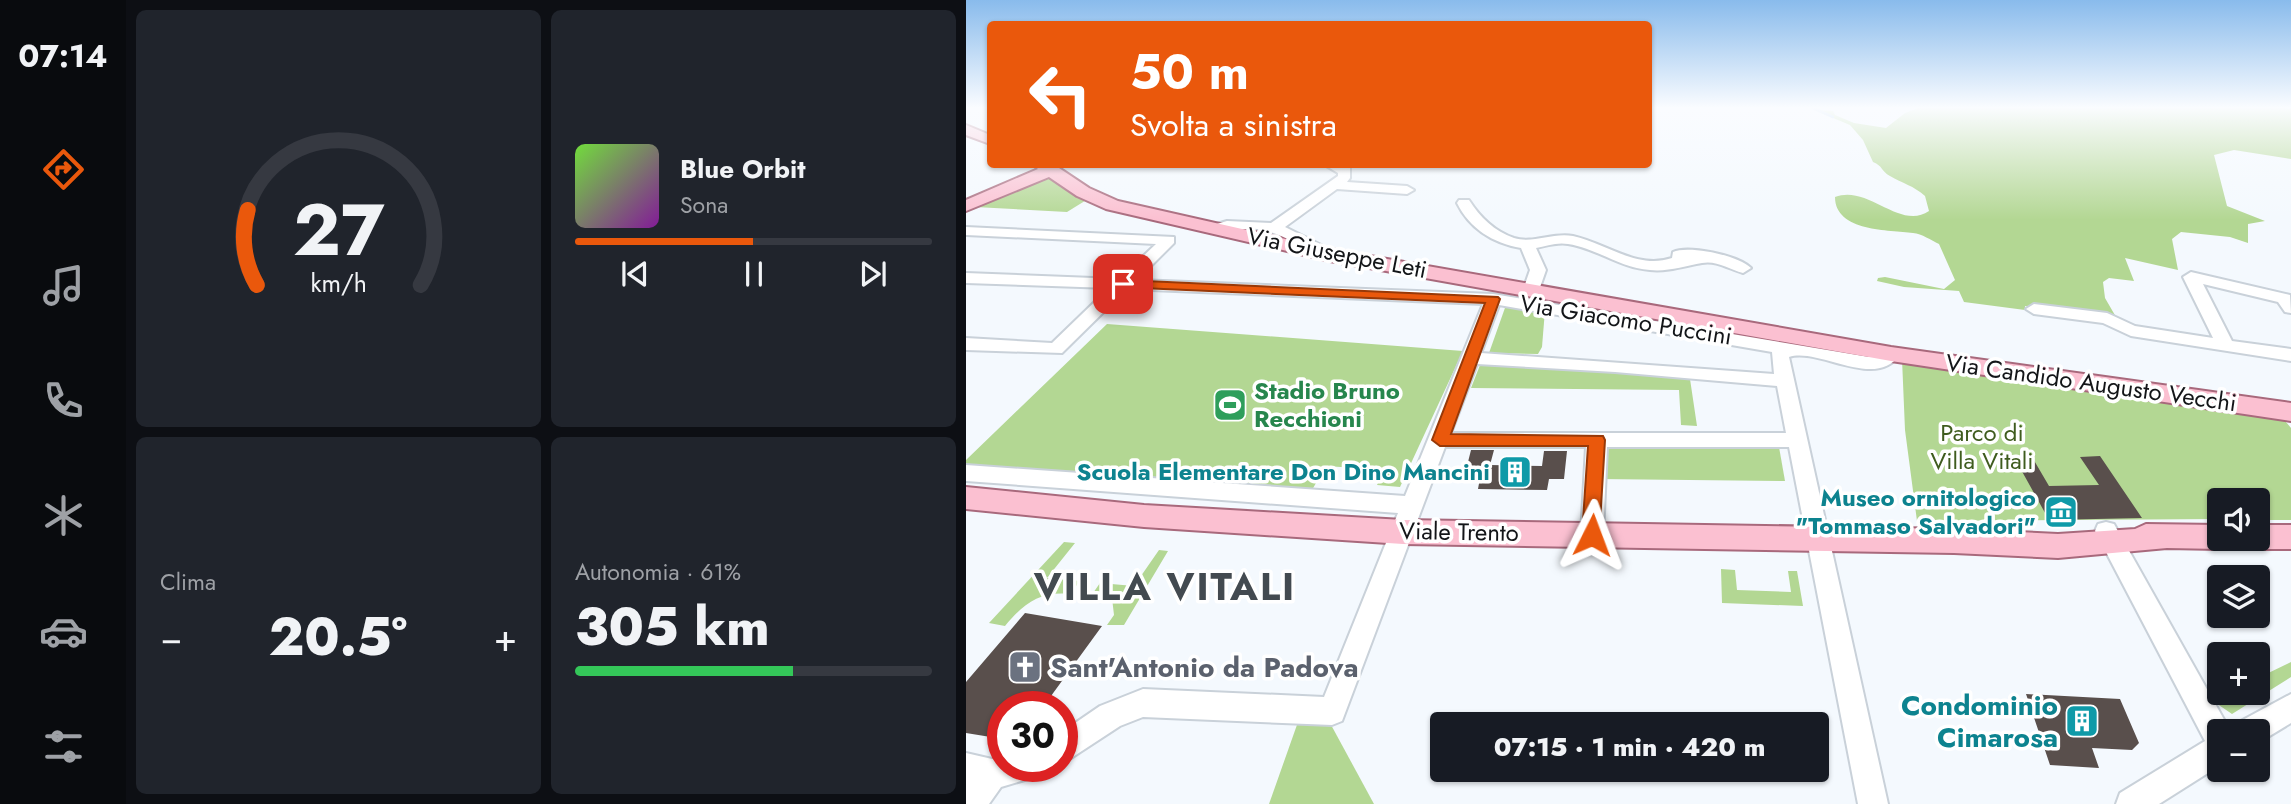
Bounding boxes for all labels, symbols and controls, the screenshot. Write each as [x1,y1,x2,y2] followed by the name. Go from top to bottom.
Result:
[18,33,108,79] text: 07:14
[1130,37,1249,107] text: 50 m
[1015,49,1106,140] icon: left
[1130,102,1337,148] text: Svolta a sinistra
[39,145,88,194] icon: directions
[680,150,805,188] text: Blue Orbit
[293,177,384,282] text: 27
[680,188,728,222] text: Sona
[1244,218,1430,287] street label: Via Giuseppe Leti
[1093,254,1153,314] pin
[616,255,654,293] icon: previous
[735,255,773,293] icon: pause
[854,255,892,293] icon: next
[39,261,88,310] icon: music
[310,265,367,301] text: km/h
[1104,265,1142,303] icon: arrive
[1518,285,1735,354] street label: Via Giacomo Puccini
[1943,345,2239,420] street label: Via Candido Augusto Vecchi
[1254,373,1400,436] place label: Stadio Bruno Recchioni
[39,376,88,425] icon: phone
[1211,386,1249,424] sports icon: Stadio Bruno Recchioni
[1930,415,2034,478] park label: Parco di Villa Vitali
[1496,453,1534,491] building icon: Scuola Elementare Don Dino Mancini
[1076,454,1490,489] place label: Scuola Elementare Don Dino Mancini
[1796,480,2036,543] place label: Museo ornitologico "Tommaso Salvadori"
[2207,488,2270,782] map controls
[2207,488,2270,551] button: sound
[39,491,88,540] icon: climate
[2042,493,2080,531] museum icon: Museo ornitologico "Tommaso Salvadori"
[1555,498,1629,572] position arrow
[1399,513,1519,550] street label: Viale Trento
[575,555,741,589] text: Autonomia · 61%
[1033,559,1296,614] district label: VILLA VITALI
[160,565,216,599] text: Clima
[2207,565,2270,628] button: layers
[575,589,770,665] text: 305 km
[269,599,407,675] text: 20.5°
[39,607,88,656] icon: car
[160,610,182,665] text: −
[494,610,517,665] text: +
[2207,642,2270,705] button: +
[1050,647,1359,688] place label: Sant'Antonio da Padova
[1006,648,1044,686] church icon: Sant'Antonio da Padova
[1901,685,2058,758] place label: Condominio Cimarosa
[987,691,1078,782] speed limit sign: 30
[2063,702,2101,740] building icon: Condominio Cimarosa
[2207,719,2270,782] button: −
[39,722,88,771] icon: filters
[1494,728,1765,766] text: 07:15 · 1 min · 420 m

